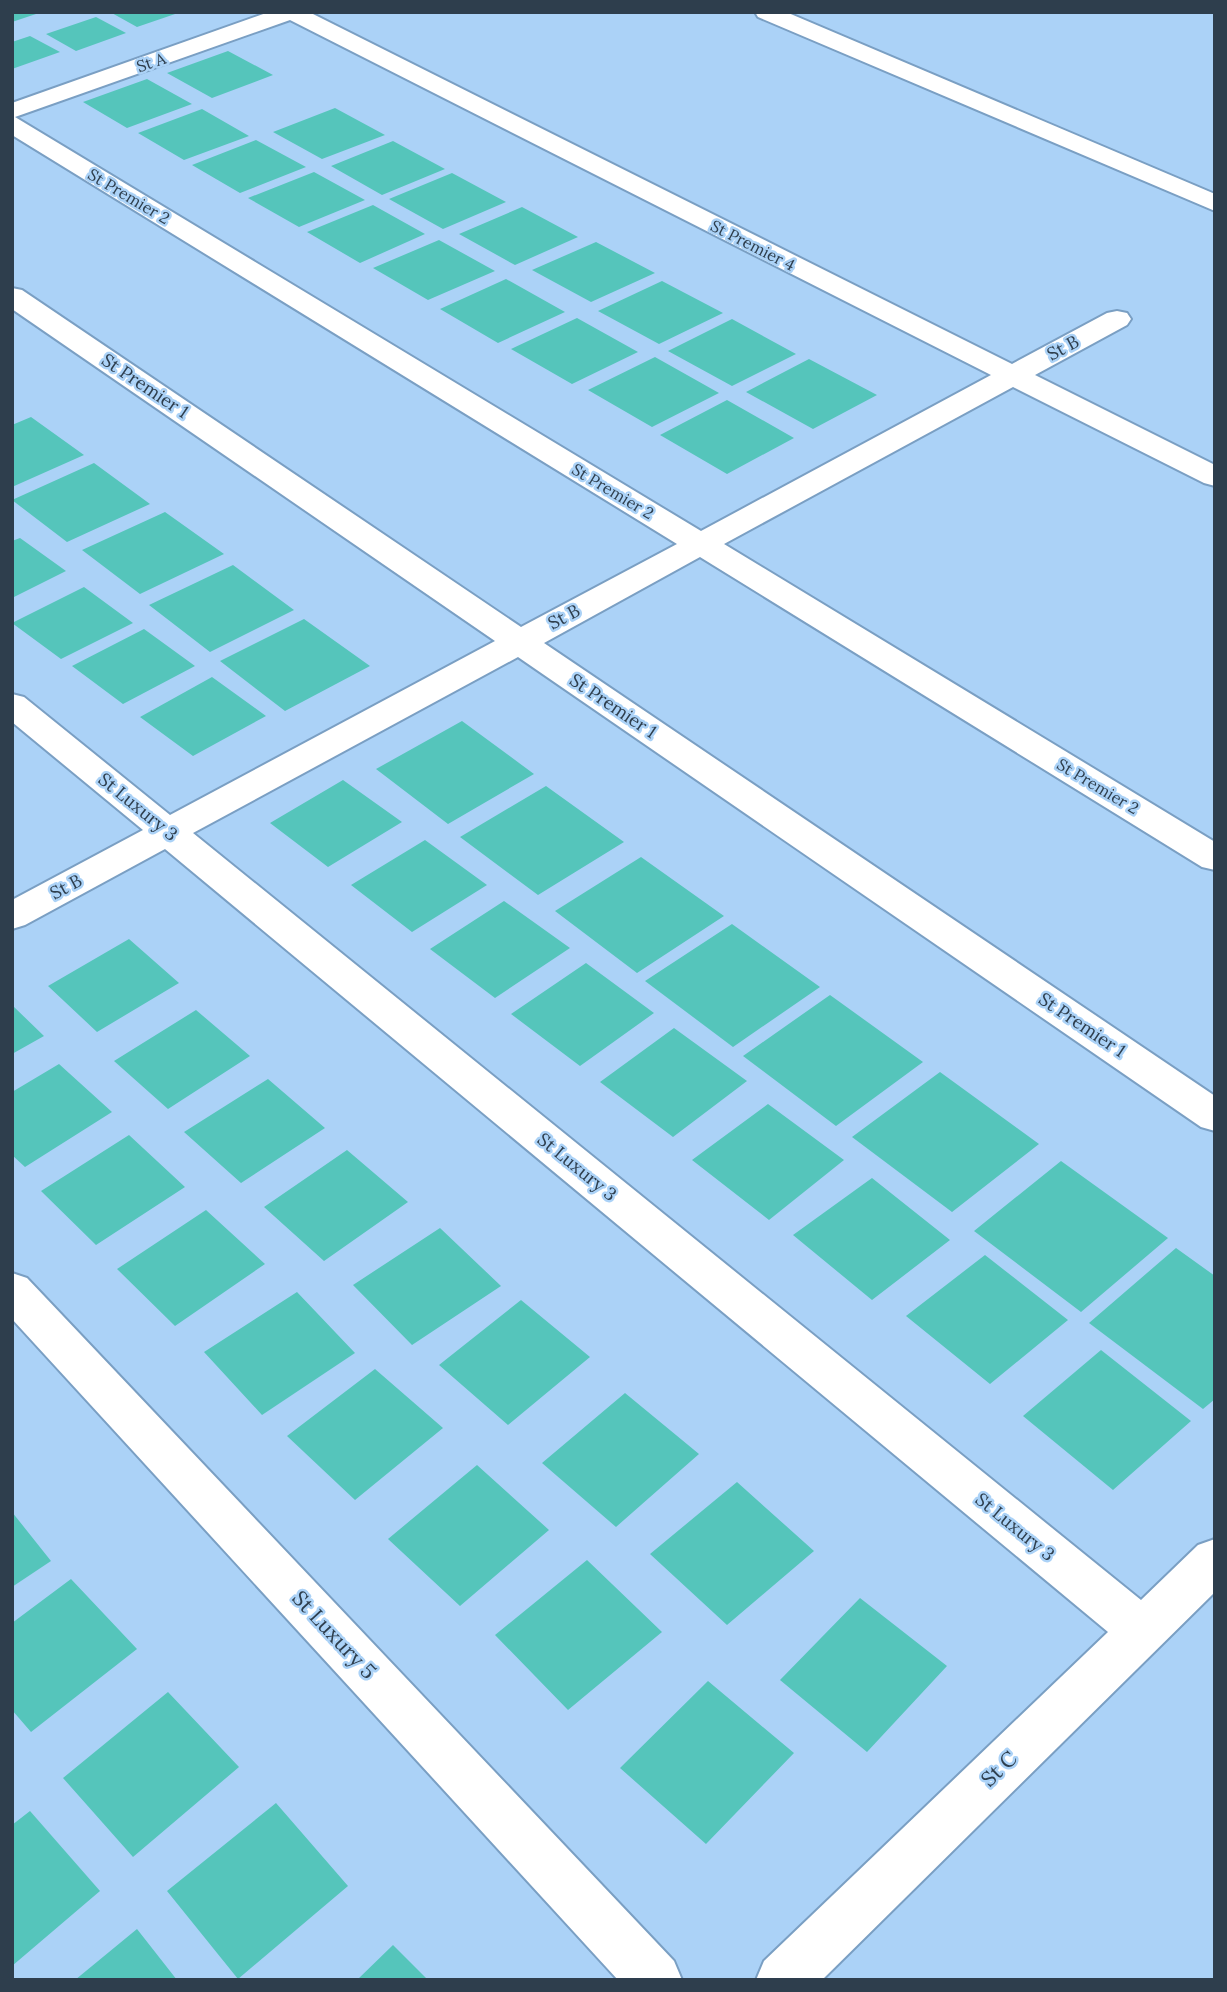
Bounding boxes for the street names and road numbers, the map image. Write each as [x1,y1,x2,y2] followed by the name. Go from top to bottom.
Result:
[134,47,169,76] street label: St A
[85,164,173,228] street label: St Premier 2
[708,215,799,275] street label: St Premier 4
[1043,330,1083,365] street label: St B
[97,348,193,423] street label: St Premier 1
[569,459,657,523] street label: St Premier 2
[544,599,584,634] street label: St B
[565,668,661,743] street label: St Premier 1
[1054,754,1142,818] street label: St Premier 2
[94,768,183,846] street label: St Luxury 3
[46,869,86,904] street label: St B
[1034,987,1130,1062] street label: St Premier 1
[533,1128,622,1206] street label: St Luxury 3
[971,1488,1060,1566] street label: St Luxury 3
[287,1585,382,1685] street label: St Luxury 5
[975,1745,1023,1792] street label: St C

